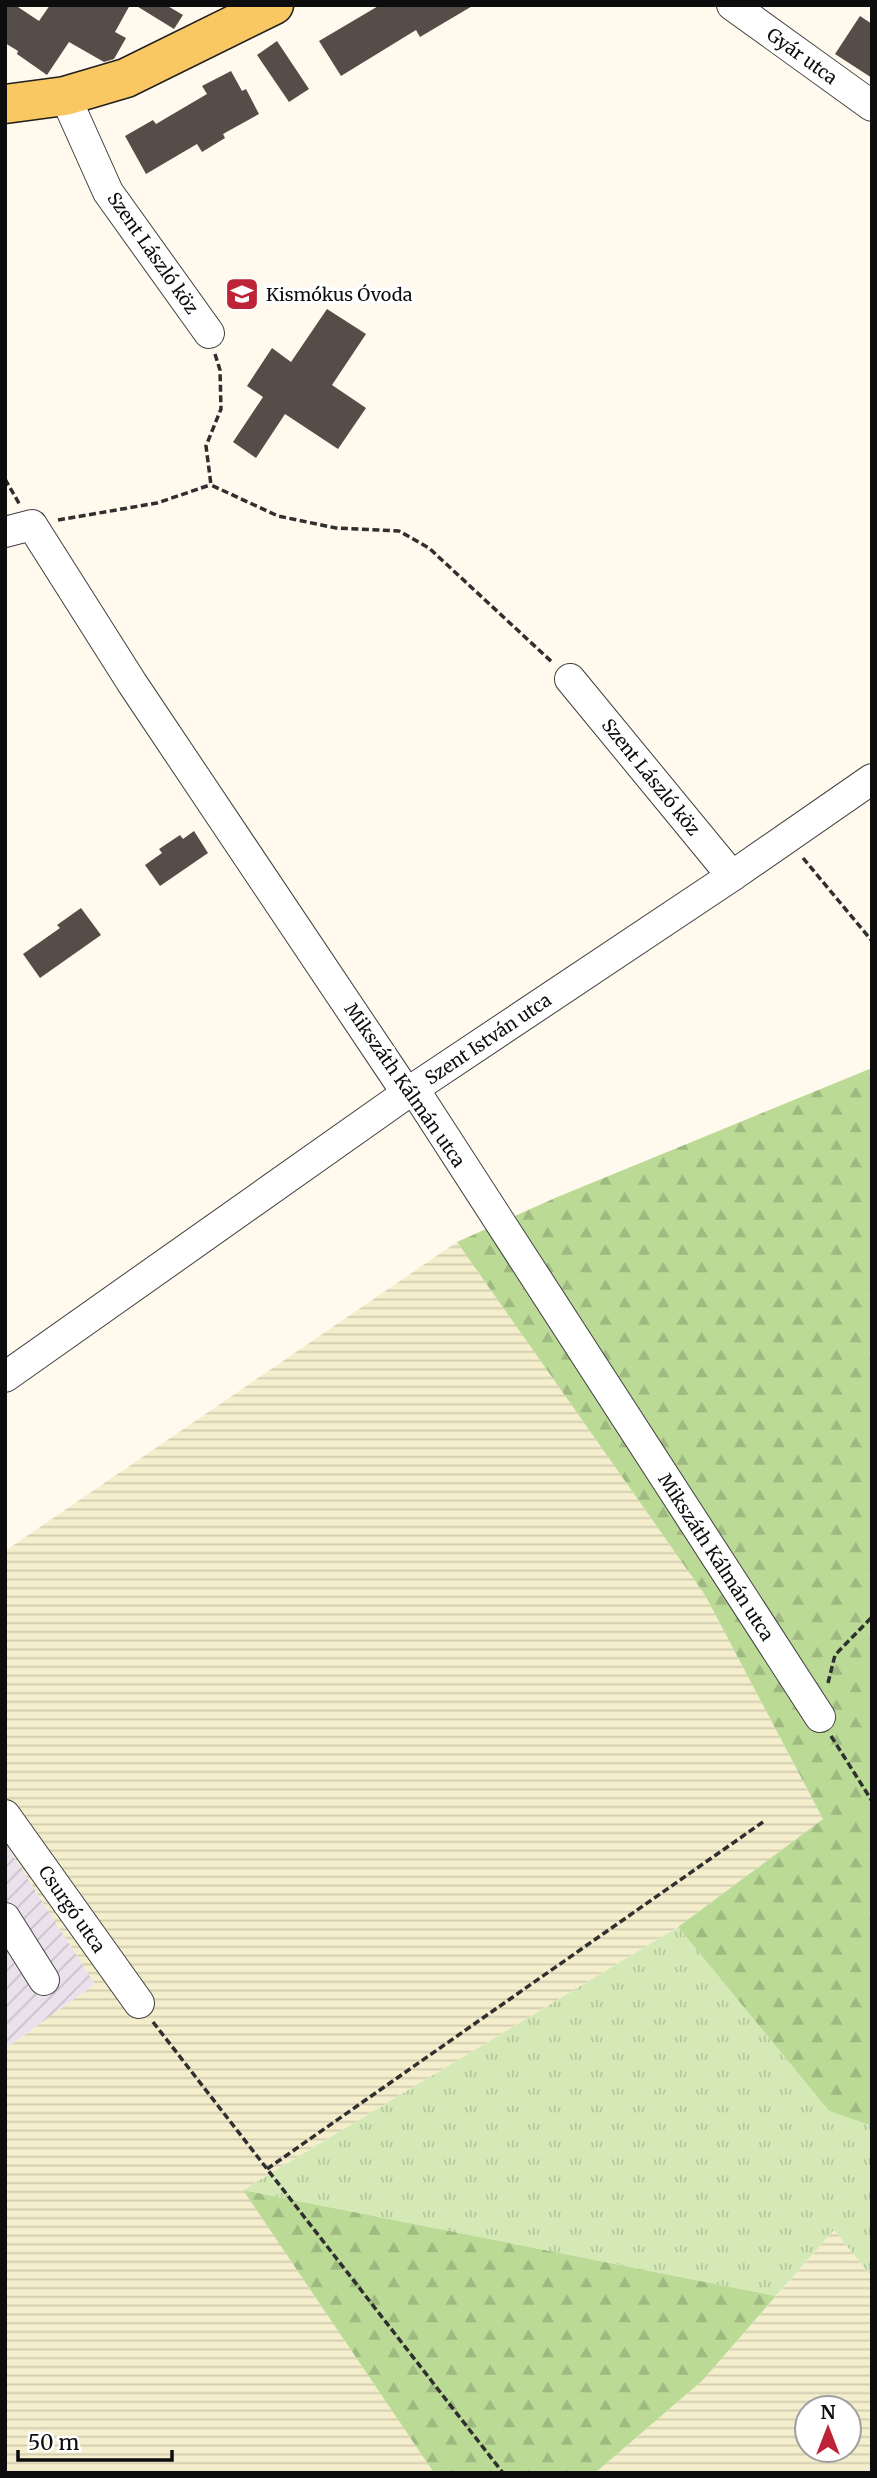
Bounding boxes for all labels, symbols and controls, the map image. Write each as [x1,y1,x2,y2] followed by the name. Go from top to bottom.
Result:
[762,23,842,89] street label: Gyár utca
[102,188,204,319] street label: Szent László köz
[223,275,261,313] school or university icon: Kismókus Óvoda
[266,283,413,306] place label: Kismókus Óvoda
[597,714,705,840] street label: Szent László köz
[420,988,556,1090] street label: Szent István utca
[340,999,471,1172] street label: Mikszáth Kálmán utca
[653,1469,779,1645] street label: Mikszáth Kálmán utca
[34,1861,111,1957] street label: Csurgó utca
[793,2394,863,2464] north arrow
[820,2400,836,2424] text: N
[18,2418,172,2462] scale bar
[28,2429,79,2456] text: 50 m

